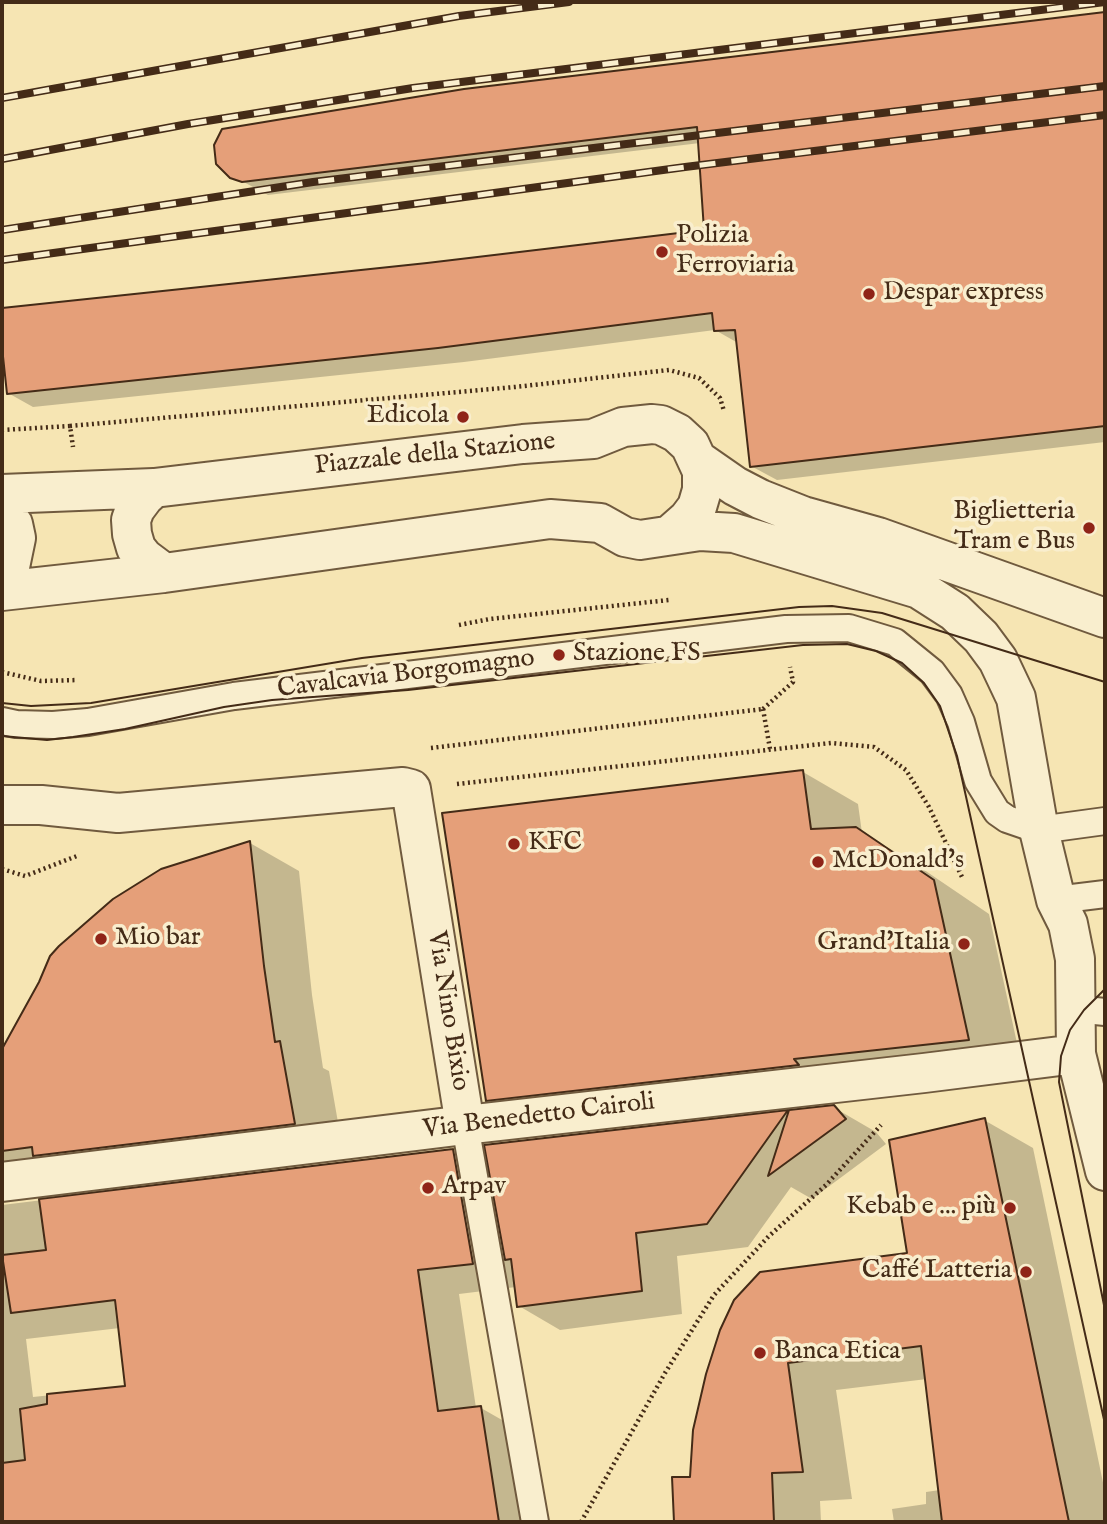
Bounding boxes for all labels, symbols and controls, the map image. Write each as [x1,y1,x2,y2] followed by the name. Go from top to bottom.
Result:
[676,221,795,282] place label: Polizia Ferroviaria
[654,244,670,260] marker: Polizia Ferroviaria
[883,278,1044,310] place label: Despar express
[861,286,877,302] marker: Despar express
[367,401,449,433] place label: Edicola
[455,409,471,425] marker: Edicola
[313,427,557,483] street label: Piazzale della Stazione
[953,497,1075,558] place label: Biglietteria Tram e Bus
[1081,520,1097,536] marker: Biglietteria Tram e Bus
[573,639,701,671] place label: Stazione FS
[276,644,536,706] street label: Cavalcavia Borgomagno
[551,647,567,663] marker: Stazione FS
[528,828,582,860] place label: KFC
[506,836,522,852] marker: KFC
[832,846,964,878] place label: McDonald's
[810,854,826,870] marker: McDonald's
[115,923,201,955] place label: Mio bar
[817,928,950,960] place label: Grand'Italia
[419,929,475,1093] street label: Via Nino Bixio
[93,931,109,947] marker: Mio bar
[956,936,972,952] marker: Grand'Italia
[421,1087,657,1147] street label: Via Benedetto Cairoli
[442,1172,506,1204] place label: Arpav
[420,1180,436,1196] marker: Arpav
[846,1192,996,1224] place label: Kebab e ... più
[1002,1200,1018,1216] marker: Kebab e ... più
[862,1256,1012,1288] place label: Caffé Latteria
[1018,1264,1034,1280] marker: Caffé Latteria
[774,1337,901,1369] place label: Banca Etica
[752,1345,768,1361] marker: Banca Etica

